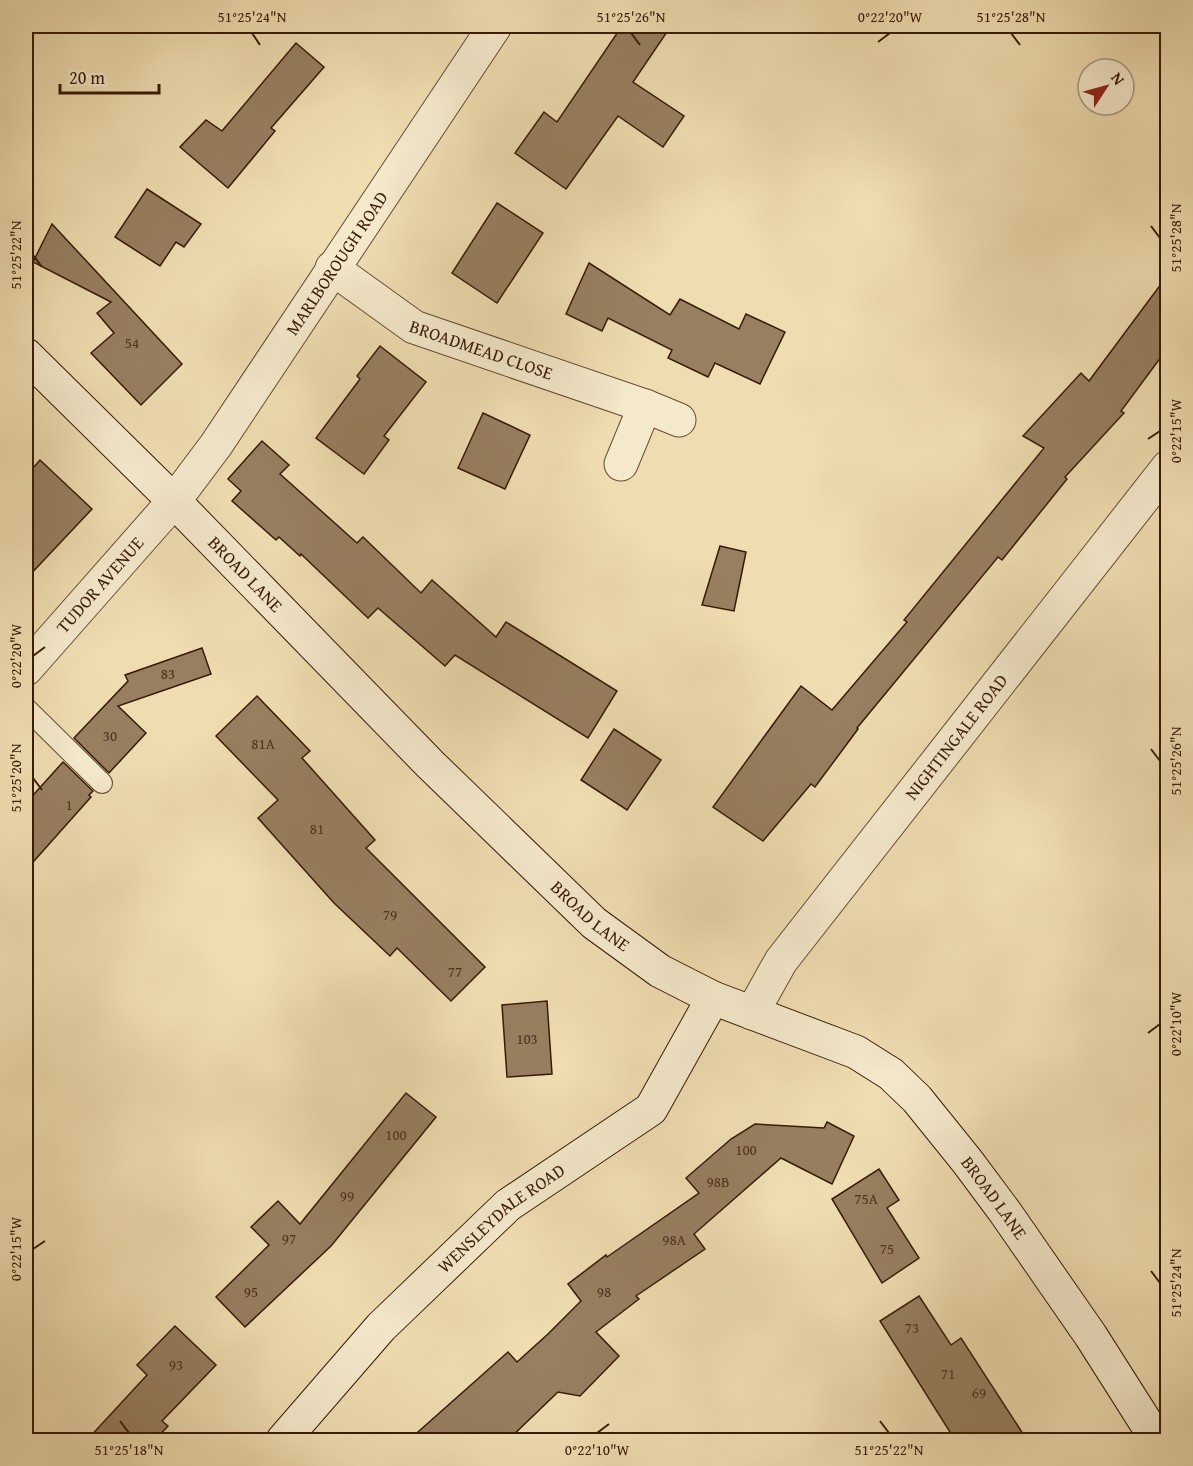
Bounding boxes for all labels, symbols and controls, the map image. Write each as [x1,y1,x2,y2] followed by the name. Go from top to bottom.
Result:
[218,6,287,27] text: 51°25'24"N
[597,6,666,27] text: 51°25'26"N
[858,6,923,27] text: 0°22'20"W
[977,6,1046,27] text: 51°25'28"N
[60,57,159,95] scale bar
[1076,57,1136,117] north arrow
[69,64,105,91] text: 20 m
[1105,67,1131,90] text: N
[279,186,394,341] street label: MARLBOROUGH ROAD
[1165,203,1186,272] text: 51°25'28"N
[5,220,26,289] text: 51°25'22"N
[406,312,557,387] street label: BROADMEAD CLOSE
[125,332,139,353] house number: 54
[1165,398,1186,463] text: 0°22'15"W
[202,529,289,618] street label: BROAD LANE
[49,530,150,639] street label: TUDOR AVENUE
[5,623,26,688] text: 0°22'20"W
[161,663,175,684] house number: 83
[898,668,1014,805] street label: NIGHTINGALE ROAD
[103,725,117,746] house number: 30
[1165,726,1186,795] text: 51°25'26"N
[251,733,275,754] house number: 81A
[5,743,26,812] text: 51°25'20"N
[65,794,73,815] house number: 1
[310,818,324,839] house number: 81
[545,874,636,958] street label: BROAD LANE
[383,904,397,925] house number: 79
[448,961,462,982] house number: 77
[1165,991,1186,1056] text: 0°22'10"W
[516,1028,538,1049] house number: 103
[385,1124,407,1145] house number: 100
[735,1139,757,1160] house number: 100
[955,1150,1034,1245] street label: BROAD LANE
[431,1156,570,1279] street label: WENSLEYDALE ROAD
[707,1171,729,1192] house number: 98B
[340,1185,354,1206] house number: 99
[854,1188,878,1209] house number: 75A
[5,1216,26,1281] text: 0°22'15"W
[282,1228,296,1249] house number: 97
[662,1229,686,1250] house number: 98A
[880,1238,894,1259] house number: 75
[1165,1248,1186,1317] text: 51°25'24"N
[244,1281,258,1302] house number: 95
[597,1281,611,1302] house number: 98
[905,1317,919,1338] house number: 73
[169,1354,183,1375] house number: 93
[941,1363,955,1384] house number: 71
[972,1382,986,1403] house number: 69
[95,1439,164,1460] text: 51°25'18"N
[565,1439,630,1460] text: 0°22'10"W
[855,1439,924,1460] text: 51°25'22"N

